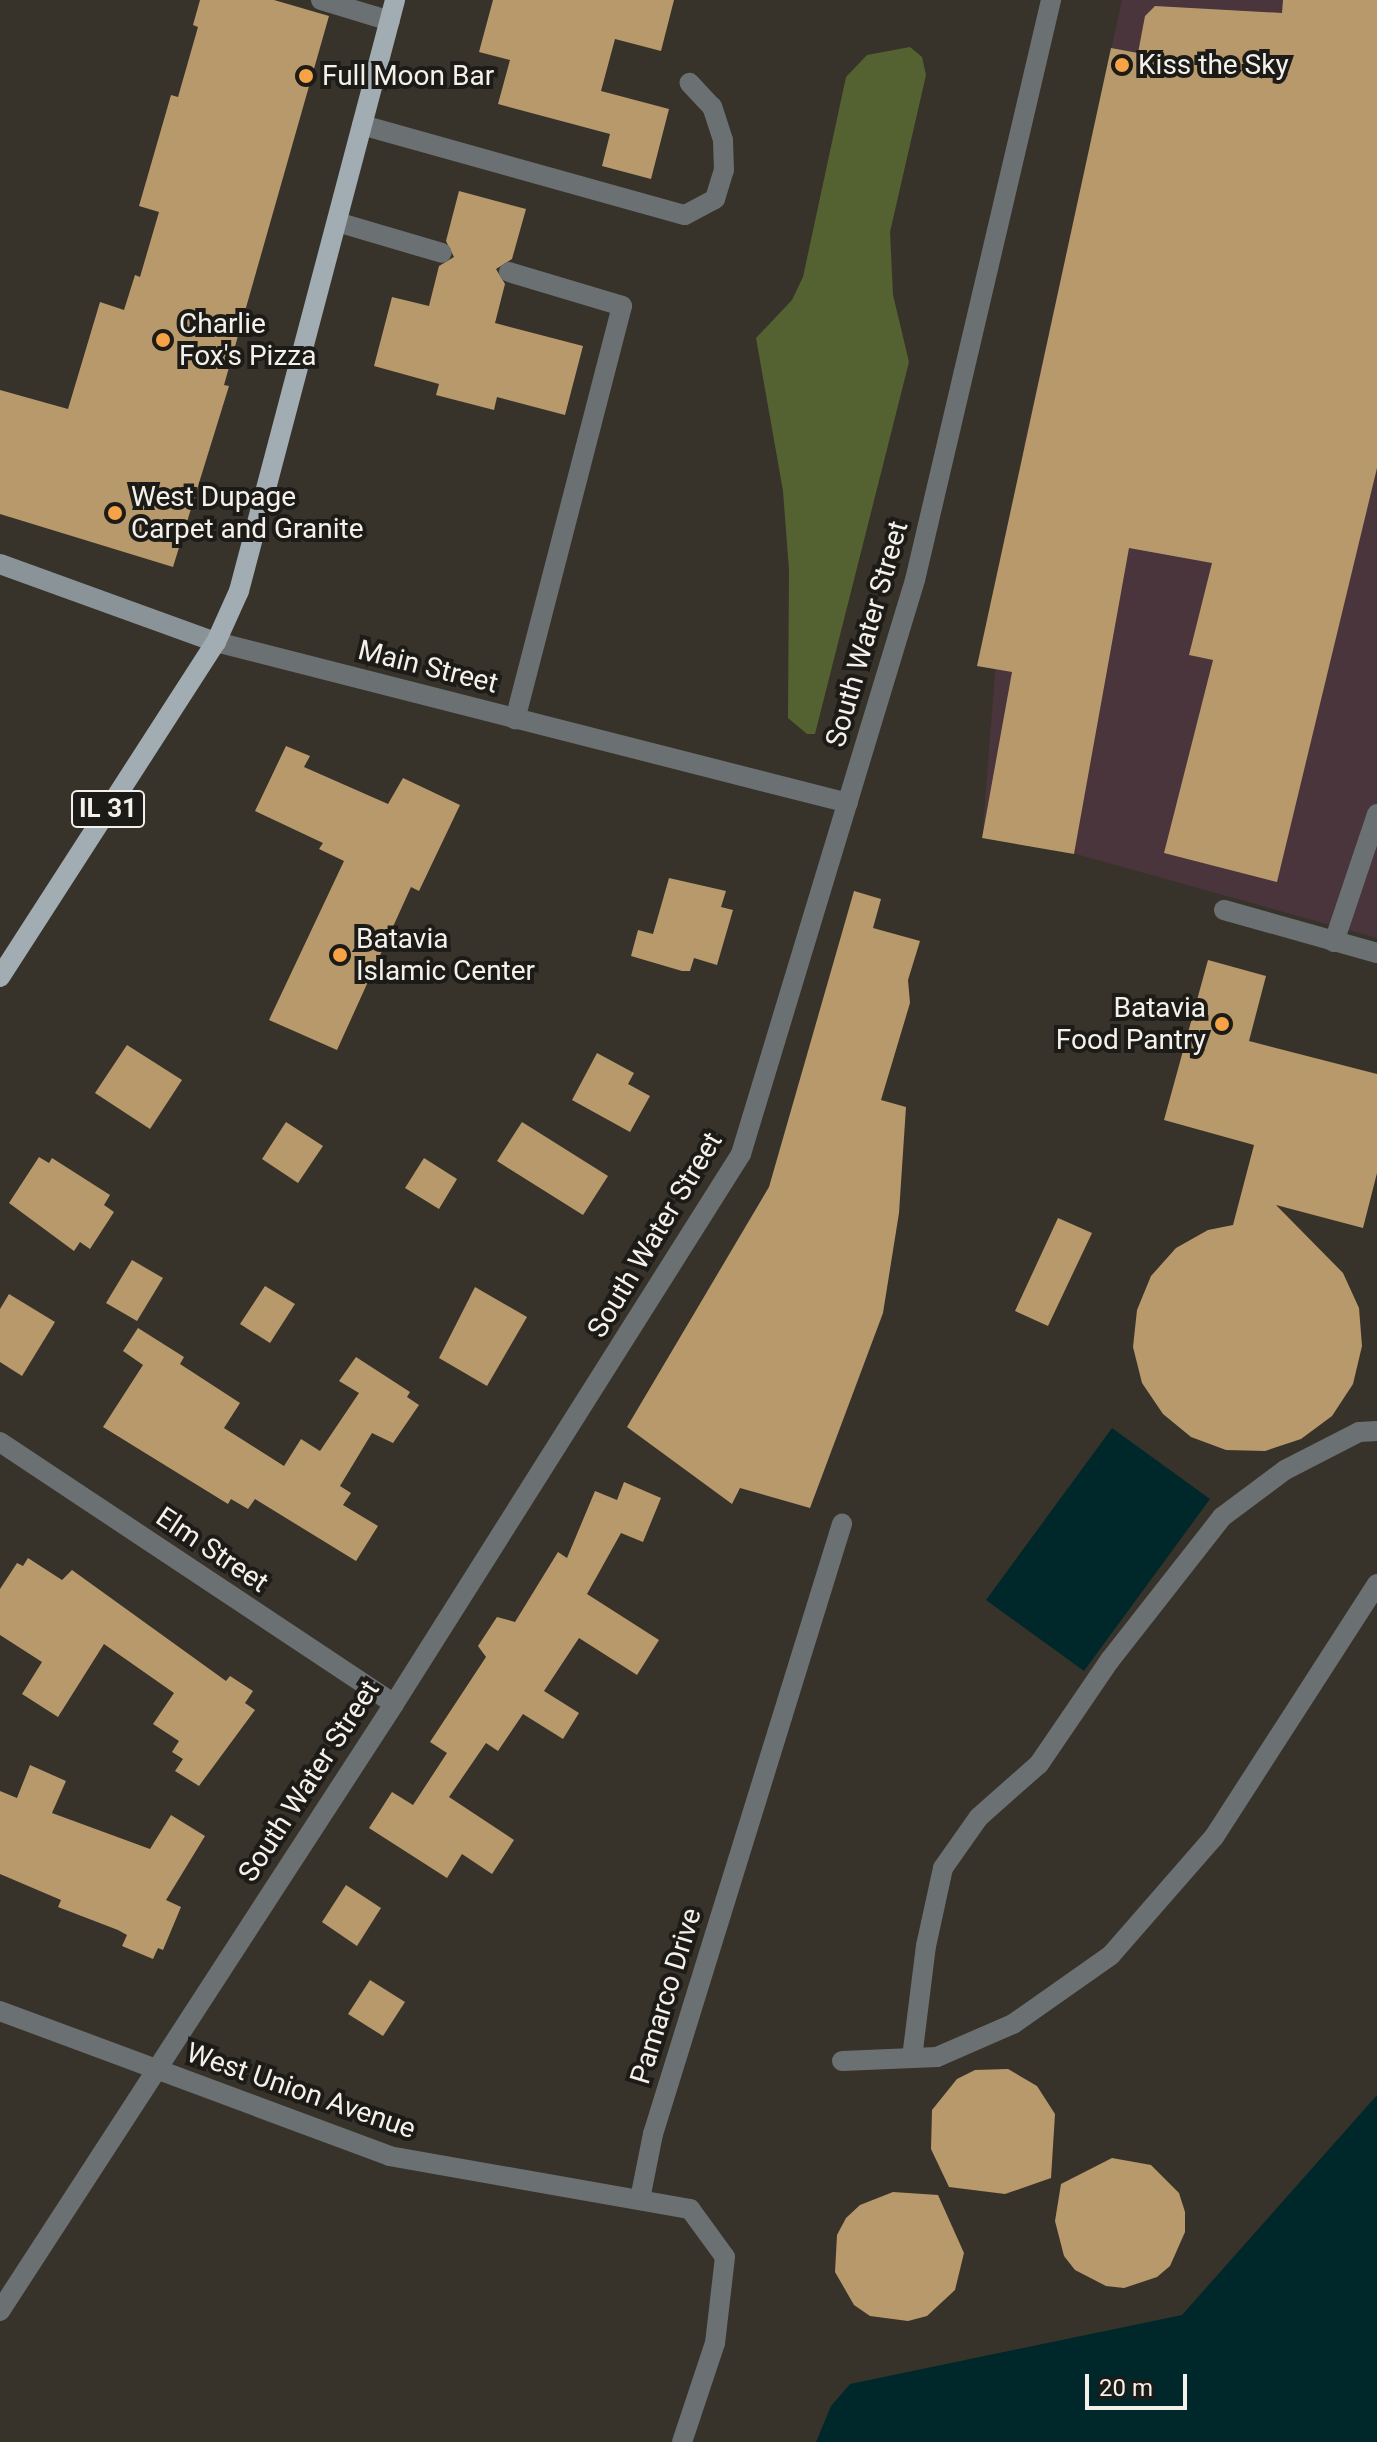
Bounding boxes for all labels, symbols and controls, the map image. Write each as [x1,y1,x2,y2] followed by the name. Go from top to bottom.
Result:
[1138,48,1289,82] place label: Kiss the Sky
[1113,56,1131,74] marker: Kiss the Sky
[322,59,494,93] place label: Full Moon Bar
[297,67,315,85] marker: Full Moon Bar
[179,307,316,373] place label: Charlie Fox's Pizza
[154,331,172,349] marker: Charlie Fox's Pizza
[131,480,364,546] place label: West Dupage Carpet and Granite
[106,504,124,522] marker: West Dupage Carpet and Granite
[819,517,915,751] street label: South Water Street
[355,633,501,701] street label: Main Street
[70,787,146,831] road number: IL 31
[356,922,535,988] place label: Batavia Islamic Center
[331,946,349,964] marker: Batavia Islamic Center
[1056,991,1206,1057] place label: Batavia Food Pantry
[1213,1015,1231,1033] marker: Batavia Food Pantry
[580,1126,730,1344] street label: South Water Street
[150,1500,274,1600] street label: Elm Street
[231,1674,387,1888] street label: South Water Street
[623,1904,709,2088] street label: Pamarco Drive
[182,2036,420,2146] street label: West Union Avenue
[1089,2358,1191,2408] scale bar
[1099,2374,1153,2402] text: 20 m

